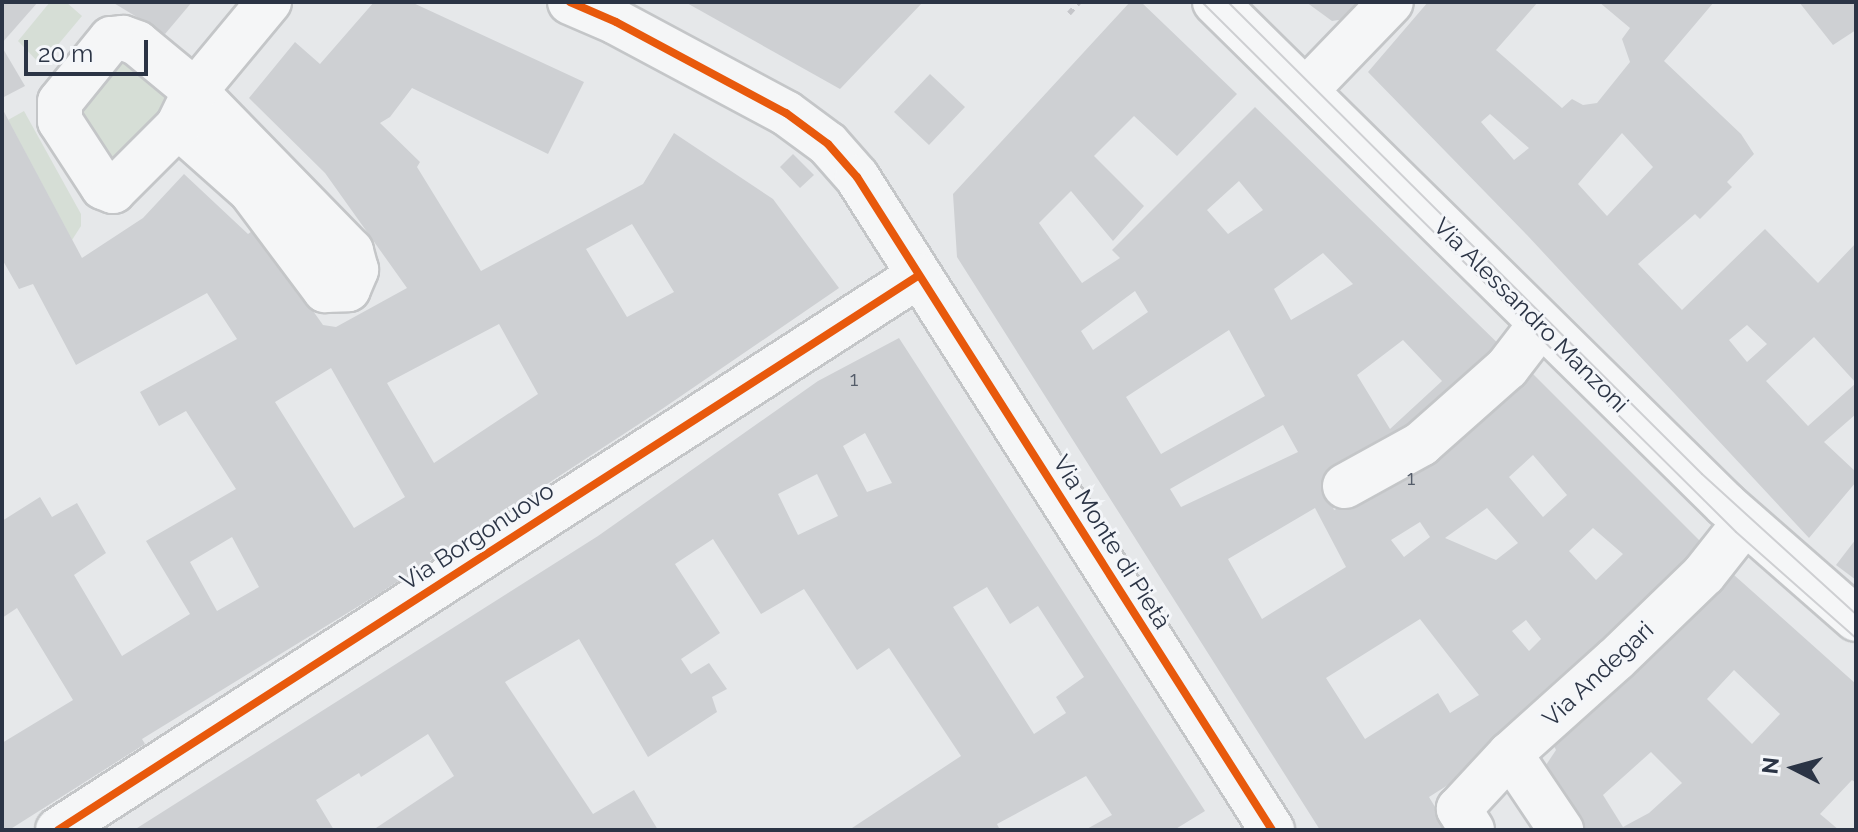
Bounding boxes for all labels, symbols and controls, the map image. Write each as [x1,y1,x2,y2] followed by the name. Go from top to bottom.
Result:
[28,24,152,74] scale bar
[38,39,93,68] text: 20 m
[1427,211,1635,419] street label: Via Alessandro Manzoni
[850,367,858,391] house number: 1
[1047,450,1177,634] street label: Via Monte di Pietà
[1407,466,1415,490] house number: 1
[395,476,559,596] street label: Via Borgonuovo
[1536,615,1660,733] street label: Via Andegari
[1754,728,1834,808] north arrow
[1756,756,1784,775] text: N

